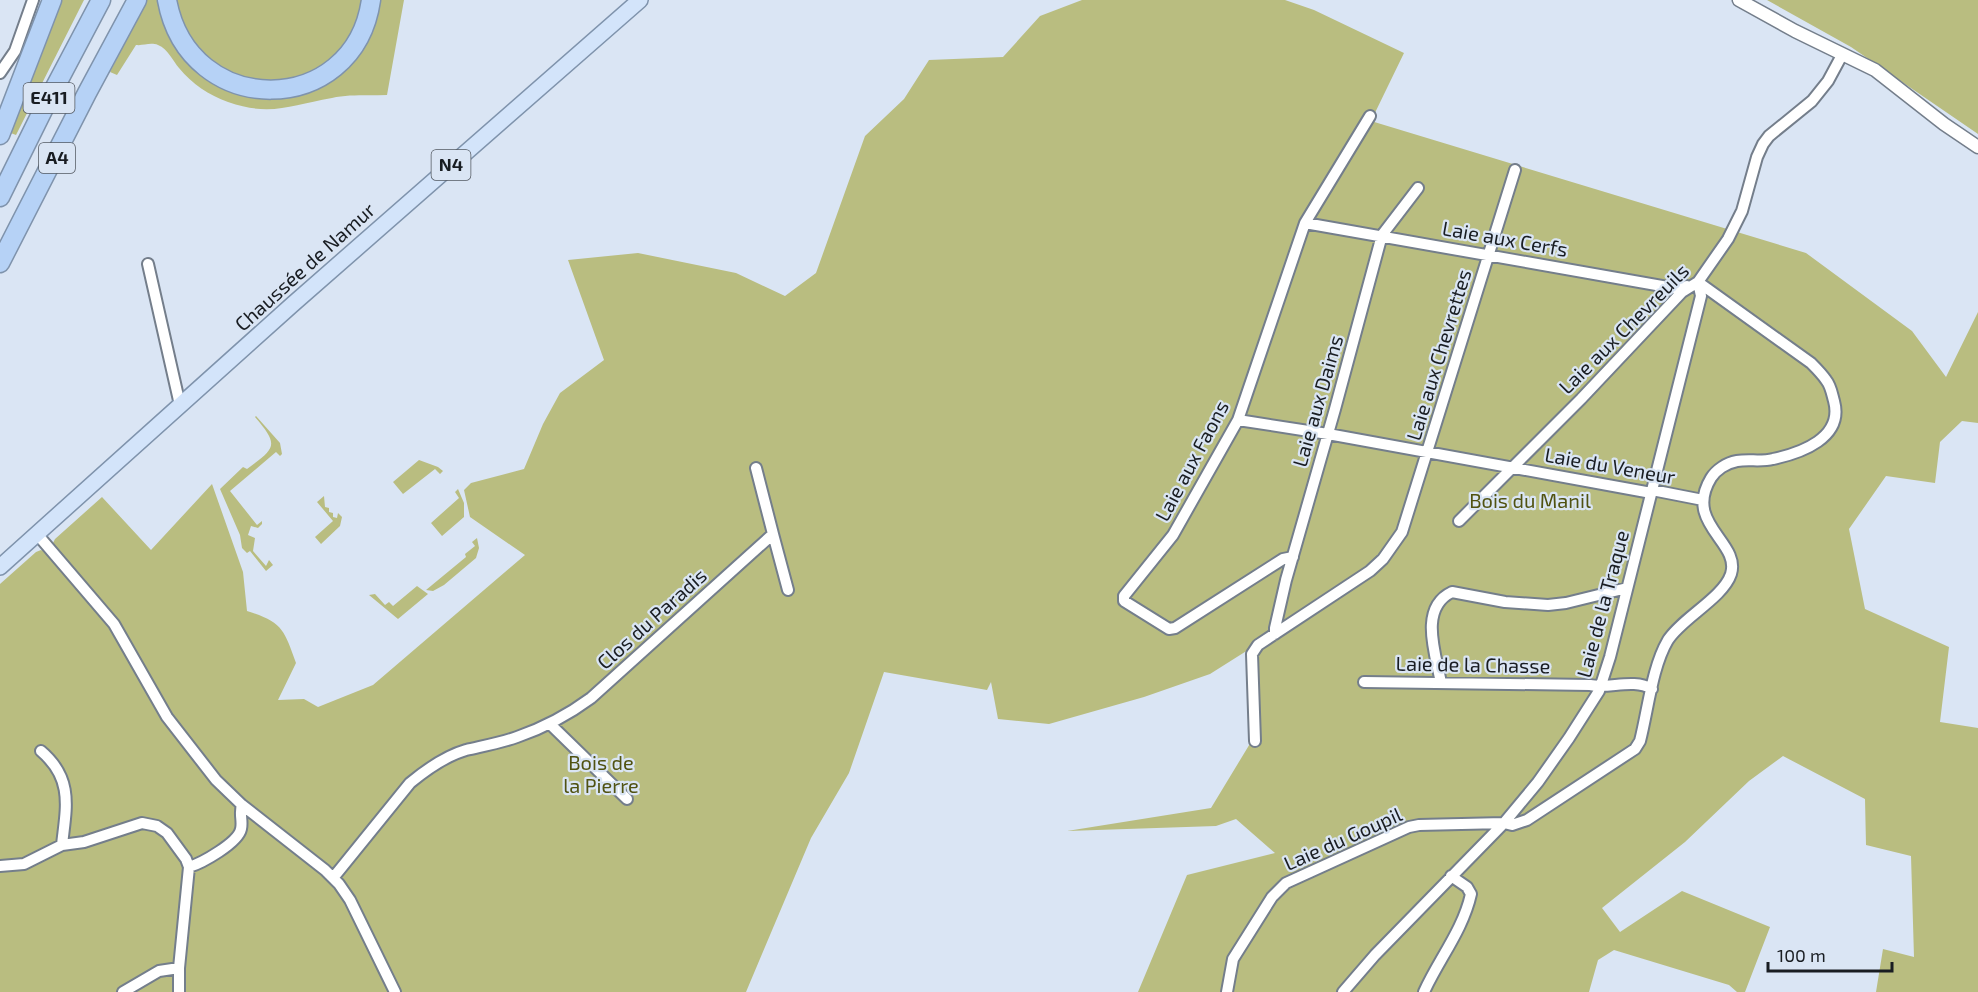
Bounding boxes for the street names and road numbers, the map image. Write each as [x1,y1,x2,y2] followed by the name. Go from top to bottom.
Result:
[23,83,74,113] road number: E411
[39,143,75,173] road number: A4
[432,150,470,180] road number: N4
[229,197,379,336] street label: Chaussée de Namur
[1441,215,1570,261] street label: Laie aux Cerfs
[1553,258,1693,398] street label: Laie aux Chevreuils
[1401,266,1476,443] street label: Laie aux Chevrettes
[1287,332,1347,469] street label: Laie aux Daims
[1149,396,1233,525] street label: Laie aux Faons
[1543,442,1677,488] street label: Laie du Veneur
[1571,528,1633,680] street label: Laie de la Traque
[592,563,711,674] street label: Clos du Paradis
[1396,651,1550,677] street label: Laie de la Chasse
[1280,801,1405,875] street label: Laie du Goupil

